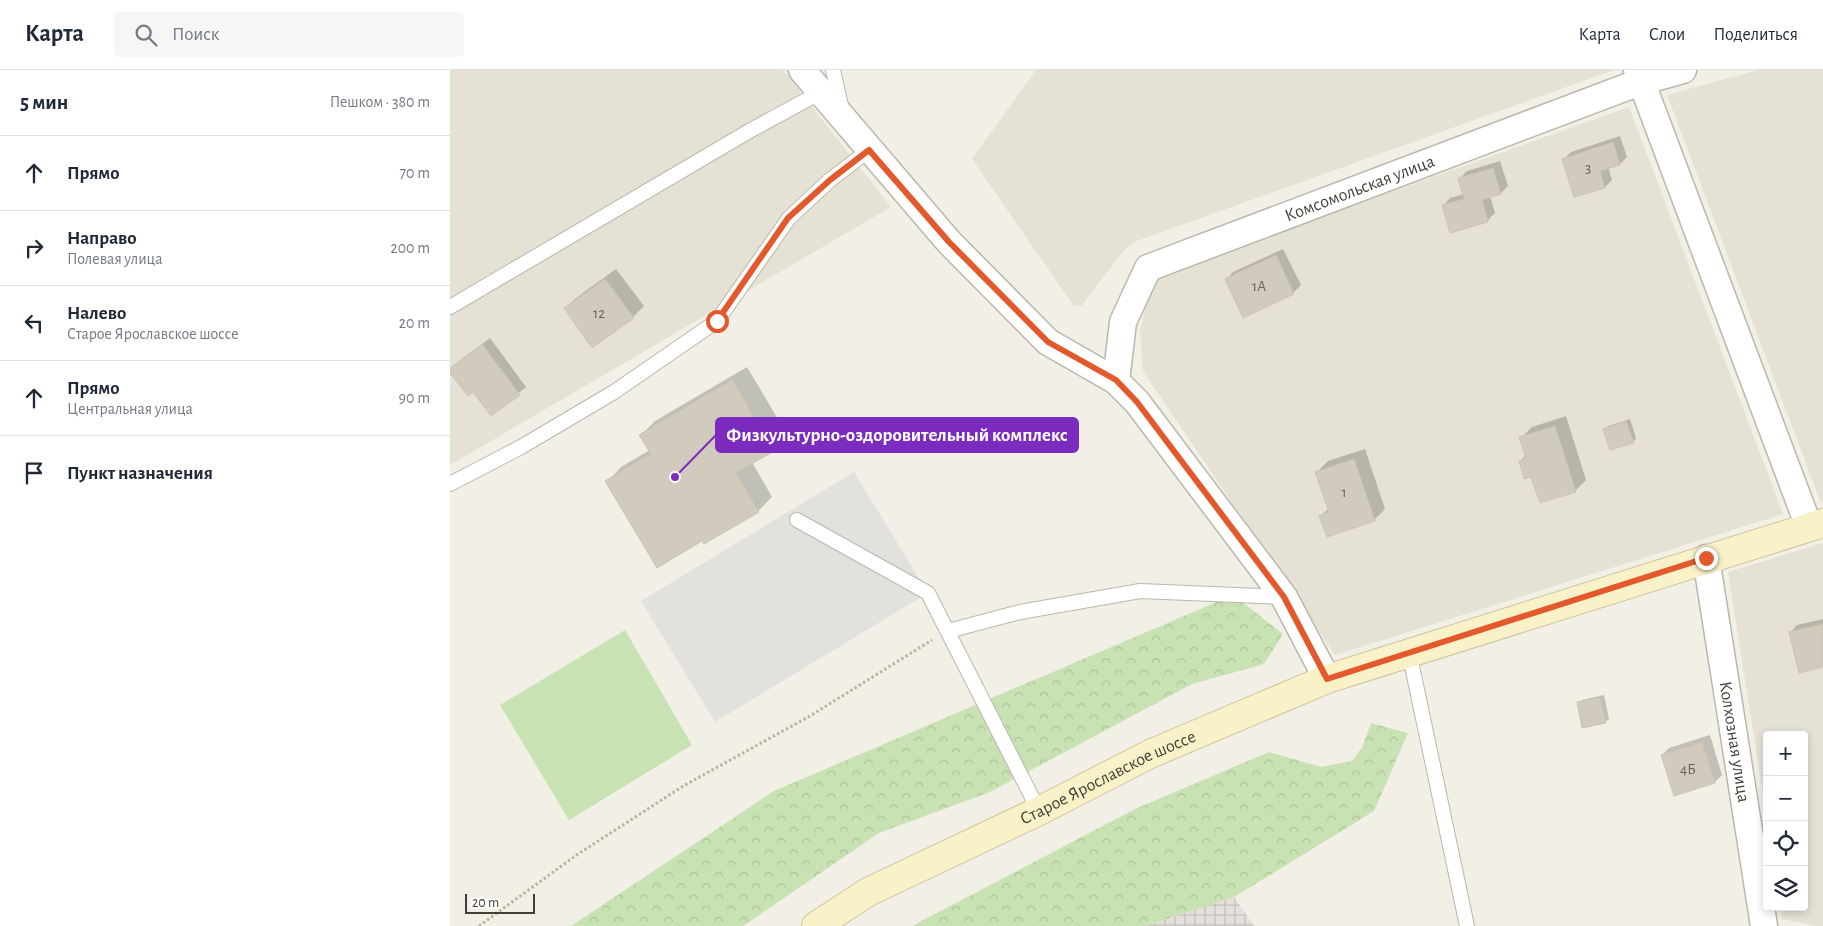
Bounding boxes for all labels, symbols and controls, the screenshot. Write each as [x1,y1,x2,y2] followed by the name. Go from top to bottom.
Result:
[114,12,464,57] search box
[132,21,160,49] icon: search
[25,22,84,46] text: Карта
[172,25,219,44] text: Поиск
[1579,26,1621,44] text: Карта
[1649,26,1685,44] text: Слои
[1713,26,1798,44] text: Поделиться
[20,92,68,113] text: 5 мин
[330,94,430,110] text: Пешком · 380 m
[1283,153,1437,225] street label: Комсомольская улица
[20,159,48,187] icon: ahead
[1585,161,1591,176] house number: 3
[67,164,120,183] text: Прямо
[399,165,430,181] text: 70 m
[67,229,137,248] text: Направо
[20,234,48,262] icon: right
[390,240,430,256] text: 200 m
[67,251,162,267] text: Полевая улица
[1252,279,1266,294] house number: 1А
[67,304,126,323] text: Налево
[593,306,605,321] house number: 12
[20,309,48,337] icon: left
[706,310,729,333] route start
[399,315,430,331] text: 20 m
[67,326,239,342] text: Старое Ярославское шоссе
[67,379,120,398] text: Прямо
[20,384,48,412] icon: ahead
[399,390,430,406] text: 90 m
[67,401,193,417] text: Центральная улица
[716,418,1078,452] callout: Физкультурно-оздоровительный комплекс
[726,426,1068,445] text: Физкультурно-оздоровительный комплекс
[20,459,48,487] icon: arrive
[67,464,213,483] text: Пункт назначения
[1341,485,1347,500] house number: 1
[1695,547,1718,570] route end
[1716,680,1752,804] street label: Колхозная улица
[1018,728,1199,829] street label: Старое Ярославское шоссе
[1763,731,1808,911] map controls
[1763,731,1808,776] button: +
[1680,762,1696,777] house number: 4Б
[1763,776,1808,821] button: −
[1763,821,1808,866] button: locate
[1763,866,1808,911] button: layers
[465,891,535,914] scale bar
[472,896,499,910] text: 20 m

